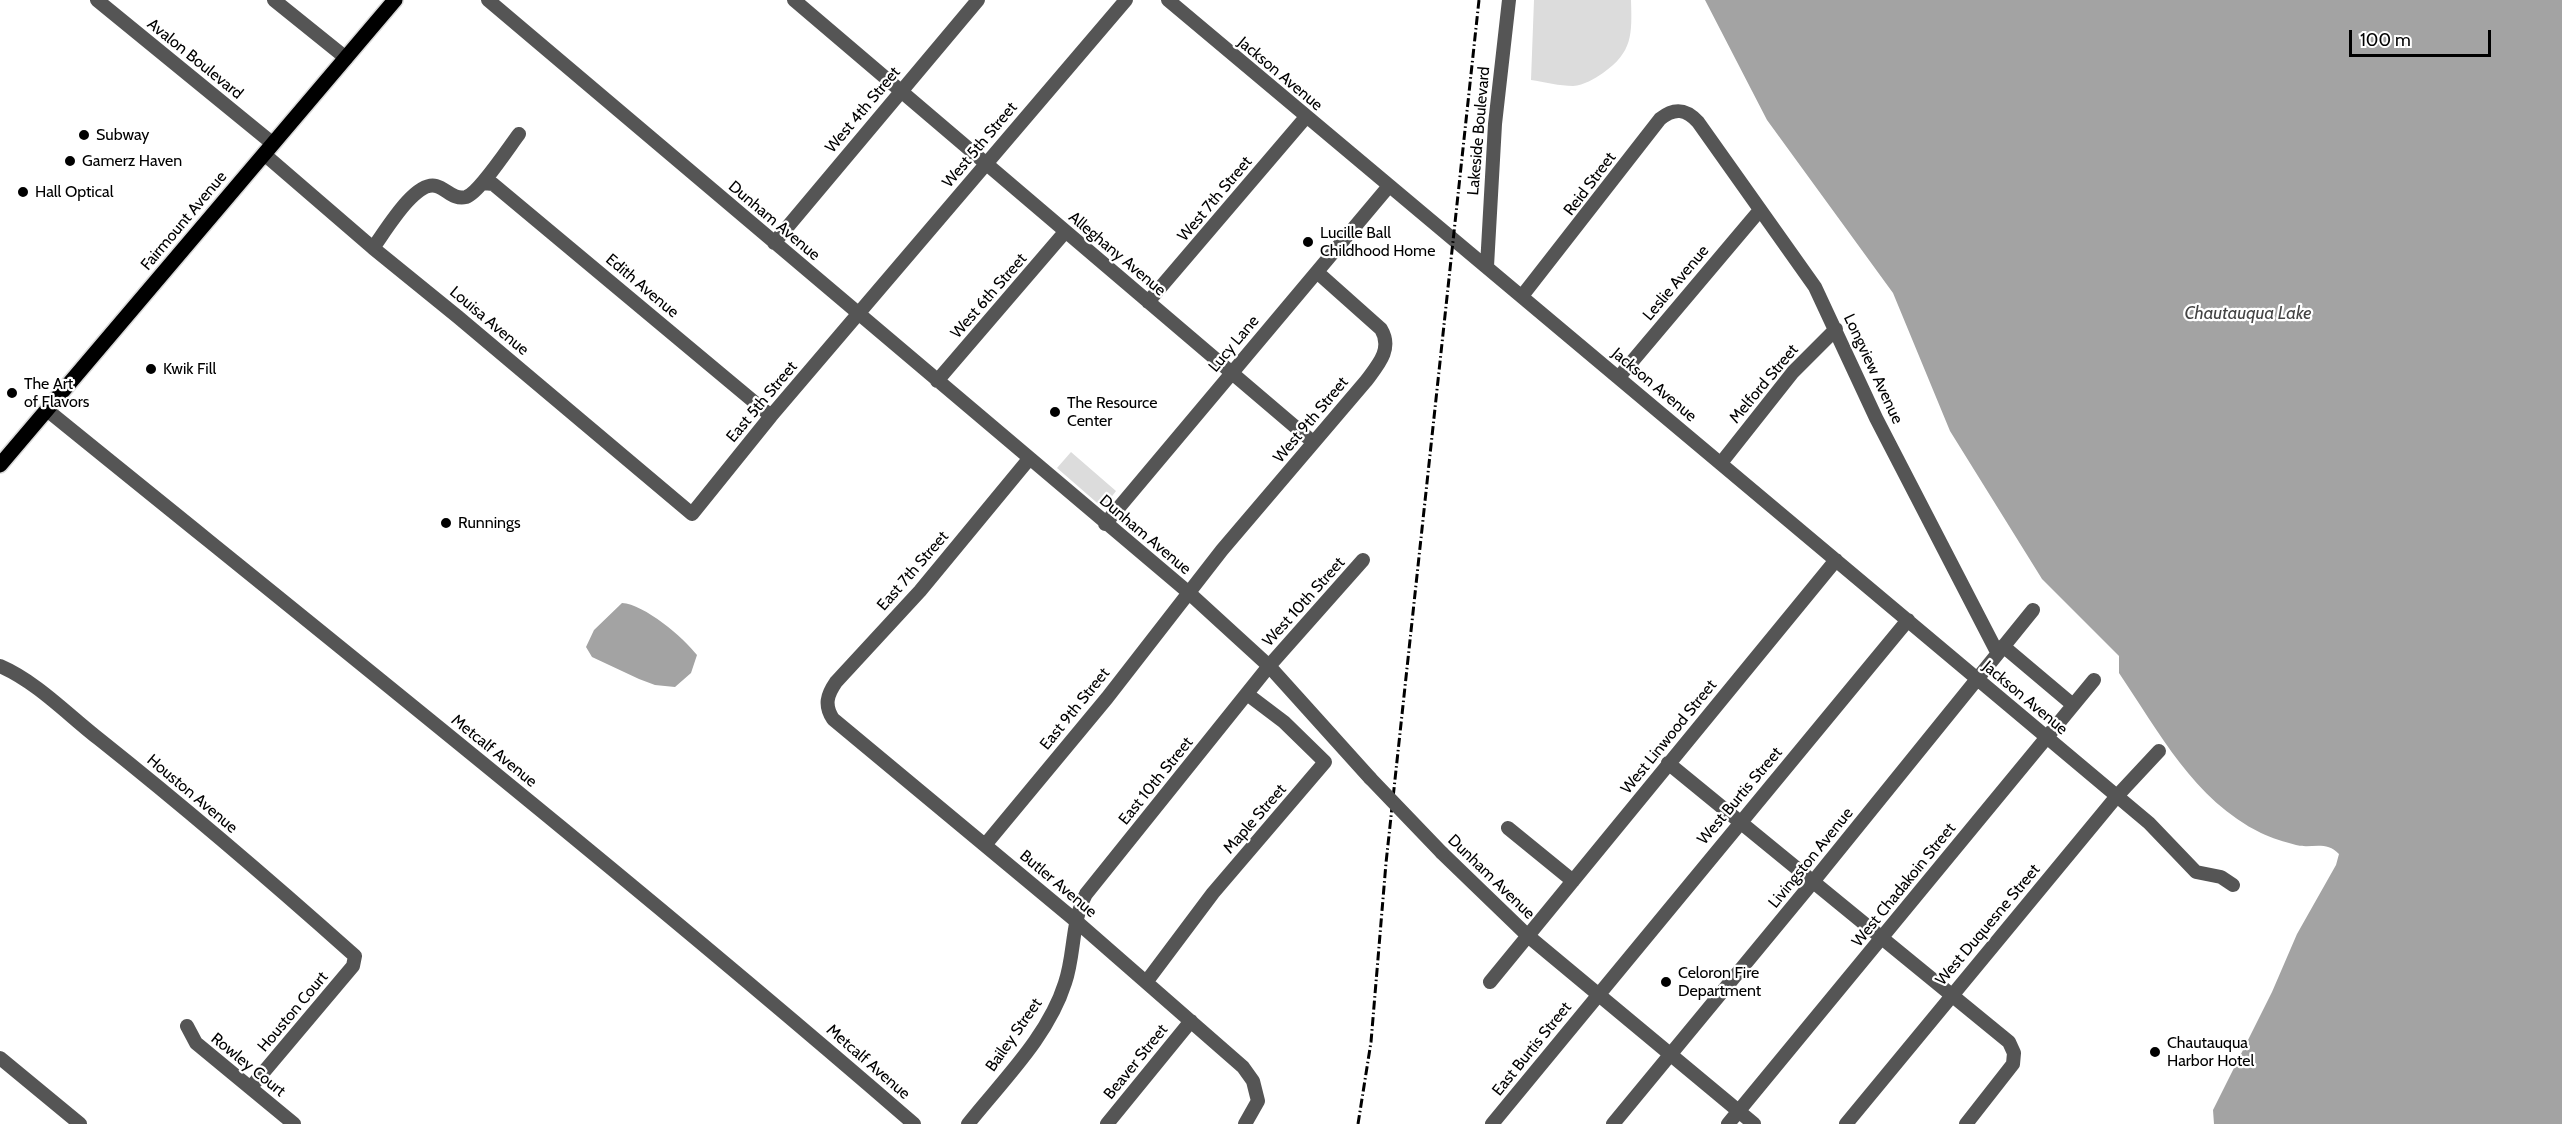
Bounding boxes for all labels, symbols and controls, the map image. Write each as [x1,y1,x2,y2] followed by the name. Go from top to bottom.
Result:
[143,15,247,103] street label: Avalon Boulevard
[2352,18,2494,56] scale bar
[2360,29,2411,51] text: 100 m
[1234,33,1326,115] street label: Jackson Avenue
[821,63,905,157] street label: West 4th Street
[1464,66,1494,196] street label: Lakeside Boulevard
[939,98,1021,192] street label: West 5th Street
[96,125,149,145] place label: Subway
[77,128,91,142] marker: Subway
[1560,148,1620,220] street label: Reid Street
[82,151,182,171] place label: Gamerz Haven
[1174,153,1256,245] street label: West 7th Street
[63,154,77,168] marker: Gamerz Haven
[137,168,231,274] street label: Fairmount Avenue
[724,177,824,265] street label: Dunham Avenue
[35,182,113,202] place label: Hall Optical
[16,185,30,199] marker: Hall Optical
[1065,208,1169,300] street label: Alleghany Avenue
[1320,223,1435,261] place label: Lucille Ball Childhood Home
[1301,235,1315,249] marker: Lucille Ball Childhood Home
[1639,241,1713,325] street label: Leslie Avenue
[602,250,682,322] street label: Edith Avenue
[947,250,1031,342] street label: West 6th Street
[446,282,532,360] street label: Louisa Avenue
[2184,303,2312,325] water label: Chautauqua Lake
[1839,311,1907,427] street label: Longview Avenue
[1205,312,1263,376] street label: Lucy Lane
[1725,341,1803,427] street label: Melford Street
[1608,344,1700,426] street label: Jackson Avenue
[723,358,801,446] street label: East 5th Street
[163,359,216,379] place label: Kwik Fill
[144,362,158,376] marker: Kwik Fill
[1270,373,1352,467] street label: West 9th Street
[24,374,89,412] place label: The Art of Flavors
[5,386,19,400] marker: The Art of Flavors
[1067,393,1157,431] place label: The Resource Center
[1048,405,1062,419] marker: The Resource Center
[1095,491,1195,579] street label: Dunham Avenue
[458,513,521,533] place label: Runnings
[439,516,453,530] marker: Runnings
[873,527,953,615] street label: East 7th Street
[1259,553,1349,651] street label: West 10th Street
[1979,657,2071,739] street label: Jackson Avenue
[1036,664,1114,754] street label: East 9th Street
[1617,676,1721,798] street label: West Linwood Street
[447,711,541,791] street label: Metcalf Avenue
[1115,733,1197,829] street label: East 10th Street
[1694,743,1786,849] street label: West Burtis Street
[143,751,241,837] street label: Houston Avenue
[1220,780,1290,858] street label: Maple Street
[1765,804,1857,912] street label: Livingston Avenue
[1848,819,1960,951] street label: West Chadakoin Street
[1443,831,1539,923] street label: Dunham Avenue
[1016,846,1100,922] street label: Butler Avenue
[1932,861,2044,989] street label: West Duquesne Street
[1678,963,1761,1001] place label: Celoron Fire Department
[254,968,332,1056] street label: Houston Court
[1659,975,1673,989] marker: Celoron Fire Department
[982,995,1046,1075] street label: Bailey Street
[1488,998,1576,1100] street label: East Burtis Street
[822,1020,914,1104] street label: Metcalf Avenue
[1100,1021,1172,1103] street label: Beaver Street
[207,1029,289,1101] street label: Rowley Court
[2167,1033,2254,1071] place label: Chautauqua Harbor Hotel
[2148,1045,2162,1059] marker: Chautauqua Harbor Hotel

